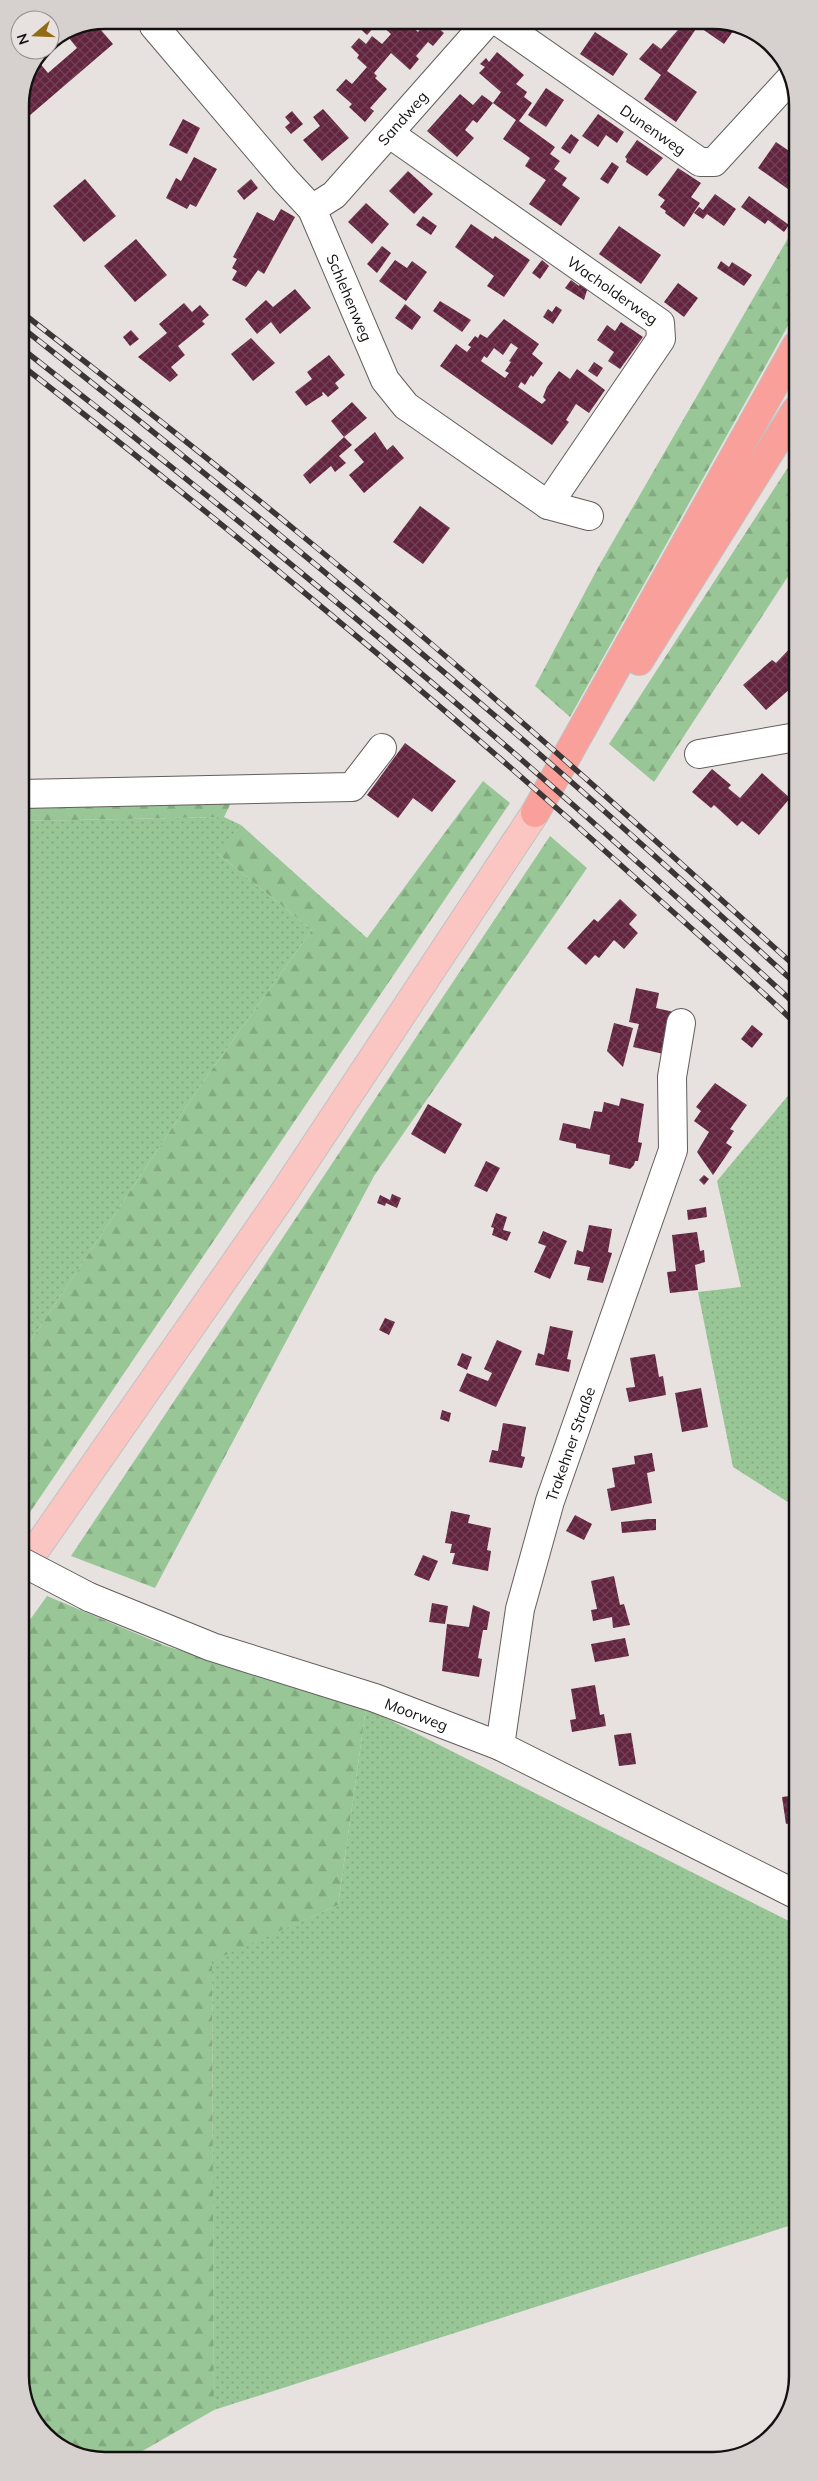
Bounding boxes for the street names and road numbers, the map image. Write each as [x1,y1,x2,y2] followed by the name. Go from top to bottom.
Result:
[373,87,431,149] street label: Sandweg
[617,100,690,159] street label: Dunenweg
[323,251,377,344] street label: Schlehenweg
[564,252,662,328] street label: Wacholderweg
[541,1384,599,1504] street label: Trakehner Straße
[382,1693,451,1735] street label: Moorweg

